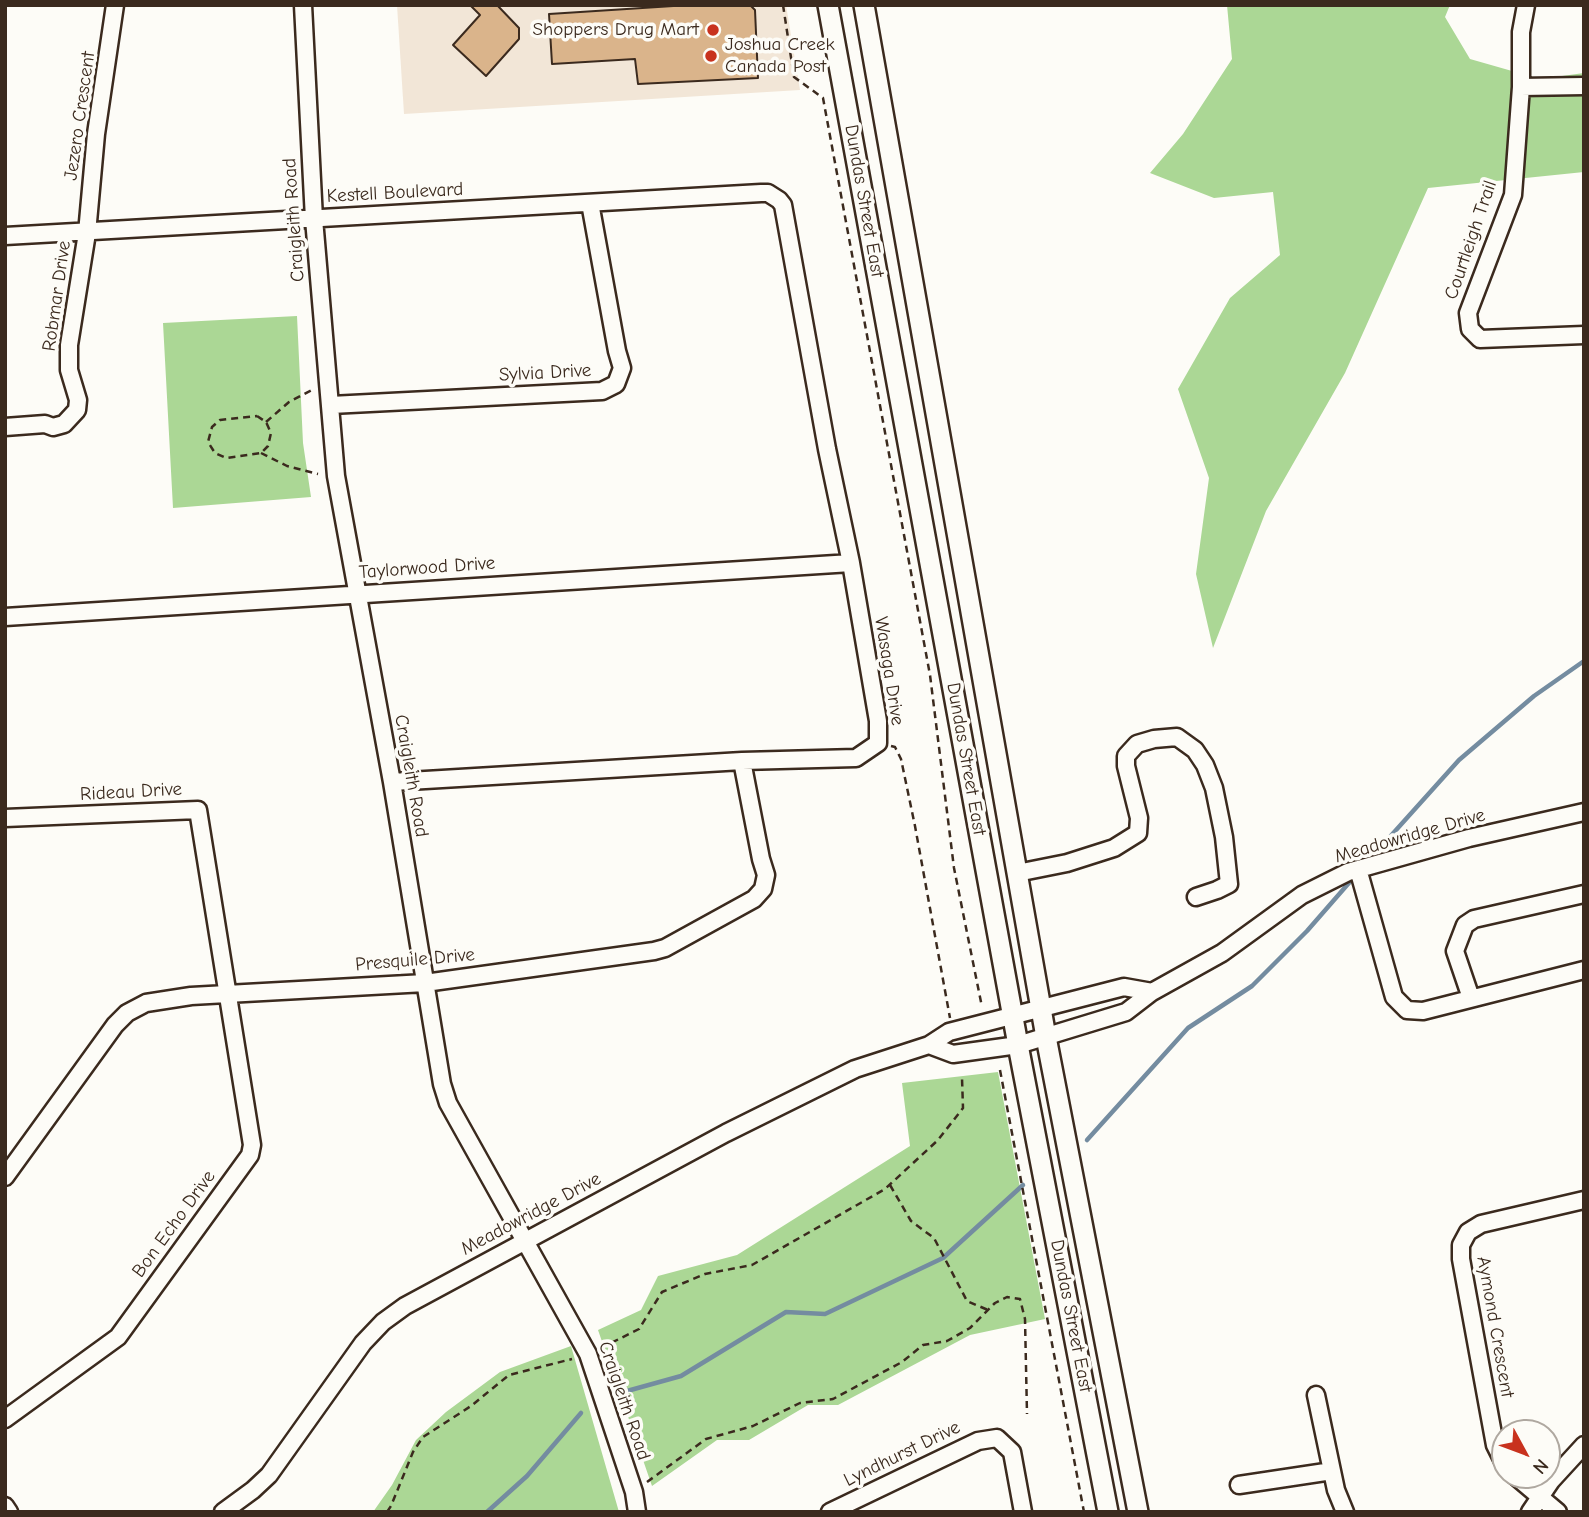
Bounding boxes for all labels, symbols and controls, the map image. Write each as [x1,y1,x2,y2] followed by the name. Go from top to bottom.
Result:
[532,19,699,41] place label: Shoppers Drug Mart
[705,22,721,38] marker: Shoppers Drug Mart
[725,34,835,78] place label: Joshua Creek Canada Post
[703,48,719,64] marker: Joshua Creek Canada Post
[60,50,100,182] street label: Jezero Crescent
[839,123,889,279] street label: Dundas Street East
[278,157,310,283] street label: Craigleith Road
[1440,177,1502,303] street label: Courtleigh Trail
[326,178,464,208] street label: Kestell Boulevard
[38,239,76,353] street label: Robmar Drive
[498,359,592,387] street label: Sylvia Drive
[358,552,496,584] street label: Taylorwood Drive
[869,615,909,727] street label: Wasaga Drive
[941,681,991,837] street label: Dundas Street East
[389,713,433,839] street label: Craigleith Road
[79,778,183,806] street label: Rideau Drive
[1332,804,1488,868] street label: Meadowridge Drive
[354,943,476,977] street label: Presquile Drive
[128,1166,220,1282] street label: Bon Echo Drive
[457,1167,605,1261] street label: Meadowridge Drive
[1045,1238,1097,1394] street label: Dundas Street East
[1471,1255,1519,1399] street label: Aymond Crescent
[593,1339,655,1463] street label: Craigleith Road
[840,1416,964,1492] street label: Lyndhurst Drive
[1491,1419,1561,1489] north arrow
[1528,1455,1553,1478] text: N

